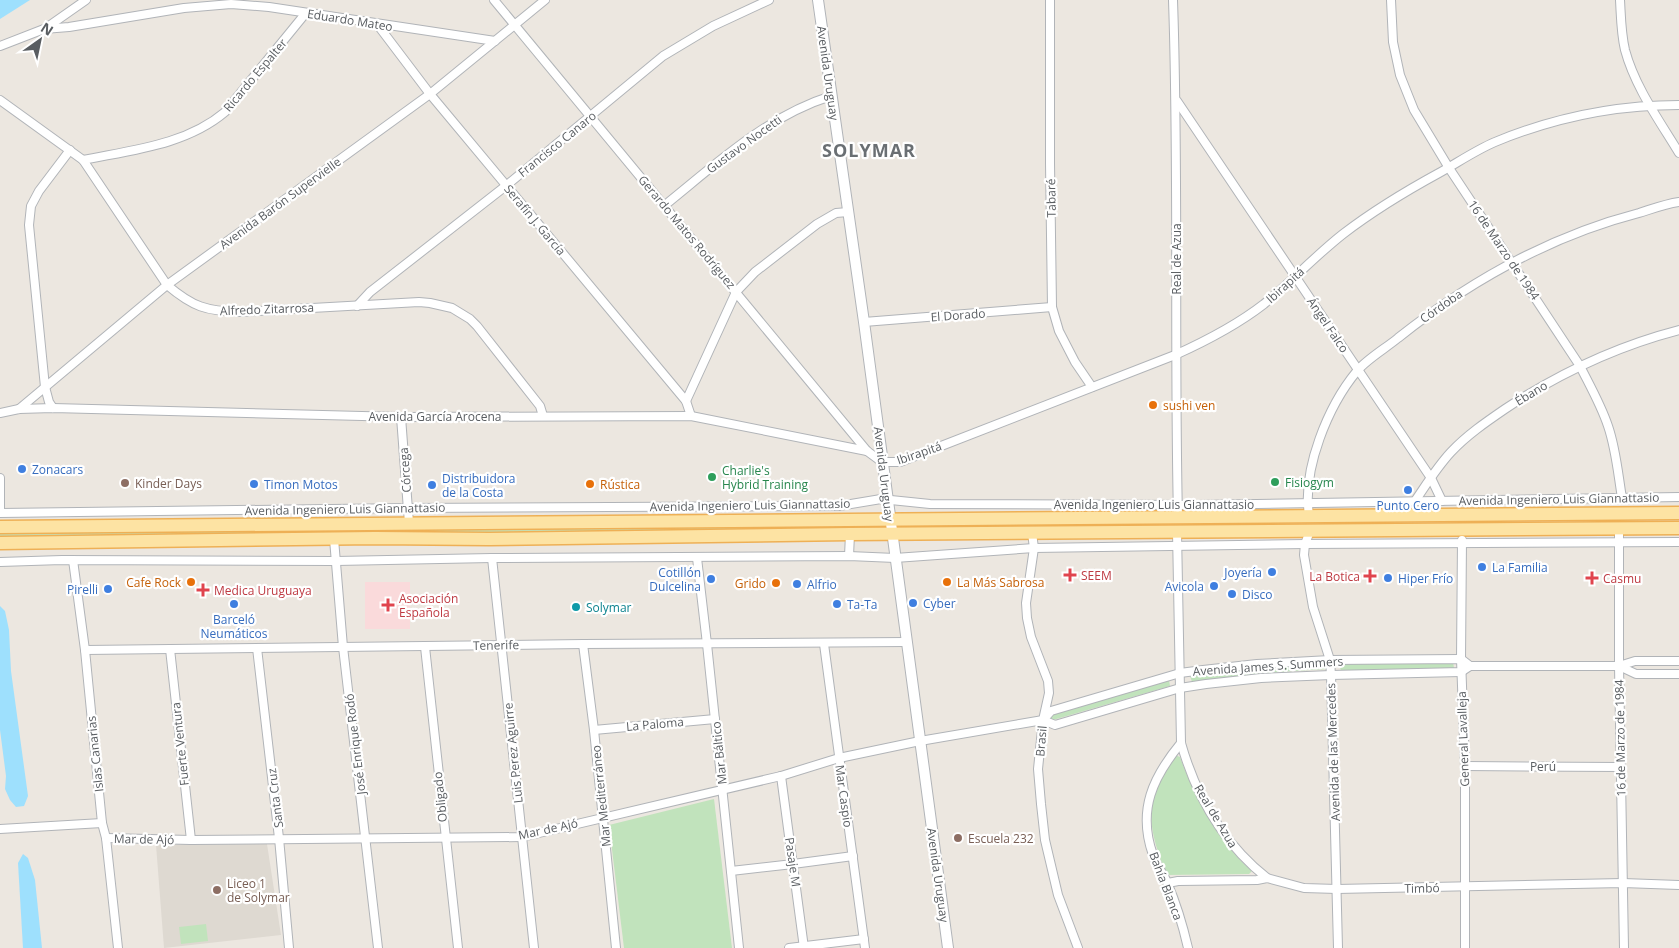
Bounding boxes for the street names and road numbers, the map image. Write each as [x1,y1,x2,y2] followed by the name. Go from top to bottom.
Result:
[306,5,394,35] street label: Eduardo Mateo
[813,25,843,122] street label: Avenida Uruguay
[219,35,291,115] street label: Ricardo Espalter
[514,107,600,181] street label: Francisco Canaro
[703,111,785,177] street label: Gustavo Nocetti
[216,153,344,253] street label: Avenida Barón Supervielle
[634,172,740,293] street label: Gerardo Matos Rodríguez
[1042,178,1060,218] street label: Tabaré
[500,181,570,259] street label: Serafín J. García
[1464,197,1544,303] street label: 16 de Marzo de 1984
[1168,223,1185,295] street label: Real de Azua
[1262,263,1308,307] street label: Ibirapitá
[1416,285,1466,327] street label: Córdoba
[1303,294,1353,356] street label: Ángel Falco
[220,299,314,319] street label: Alfredo Zitarrosa
[930,305,986,325] street label: El Dorado
[1512,377,1550,409] street label: Ébano
[369,408,501,425] street label: Avenida García Arocena
[870,426,898,523] street label: Avenida Uruguay
[894,437,944,469] street label: Ibirapitá
[395,447,415,493] street label: Córcega
[1459,489,1659,509] street label: Avenida Ingeniero Luis Giannattasio
[650,495,850,515] street label: Avenida Ingeniero Luis Giannattasio
[1054,496,1254,513] street label: Avenida Ingeniero Luis Giannattasio
[245,499,445,519] street label: Avenida Ingeniero Luis Giannattasio
[473,636,519,654] street label: Tenerife
[1192,652,1344,680] street label: Avenida James S. Summers
[1610,679,1630,797] street label: 16 de Marzo de 1984
[1322,682,1344,821] street label: Avenida de las Mercedes
[1453,691,1473,787] street label: General Lavalleja
[340,692,370,797] street label: José Enrique Rodó
[167,701,193,787] street label: Fuerte Ventura
[499,702,527,804] street label: Luis Perez Aguirre
[625,713,685,735] street label: La Paloma
[83,715,107,793] street label: Islas Canarias
[707,721,731,785] street label: Mar Báltico
[1031,725,1051,757] street label: Brasil
[587,744,615,848] street label: Mar Mediterráneo
[1530,758,1556,775] street label: Perú
[831,764,857,828] street label: Mar Caspio
[263,767,287,829] street label: Santa Cruz
[429,771,451,823] street label: Obligado
[1190,781,1242,851] street label: Real de Azua
[517,814,579,844] street label: Mar de Ajó
[923,827,953,924] street label: Avenida Uruguay
[114,830,174,848] street label: Mar de Ajó
[781,836,805,888] street label: Pasaje M
[1145,849,1187,923] street label: Bahía Blanca
[1404,879,1440,897] street label: Timbó

